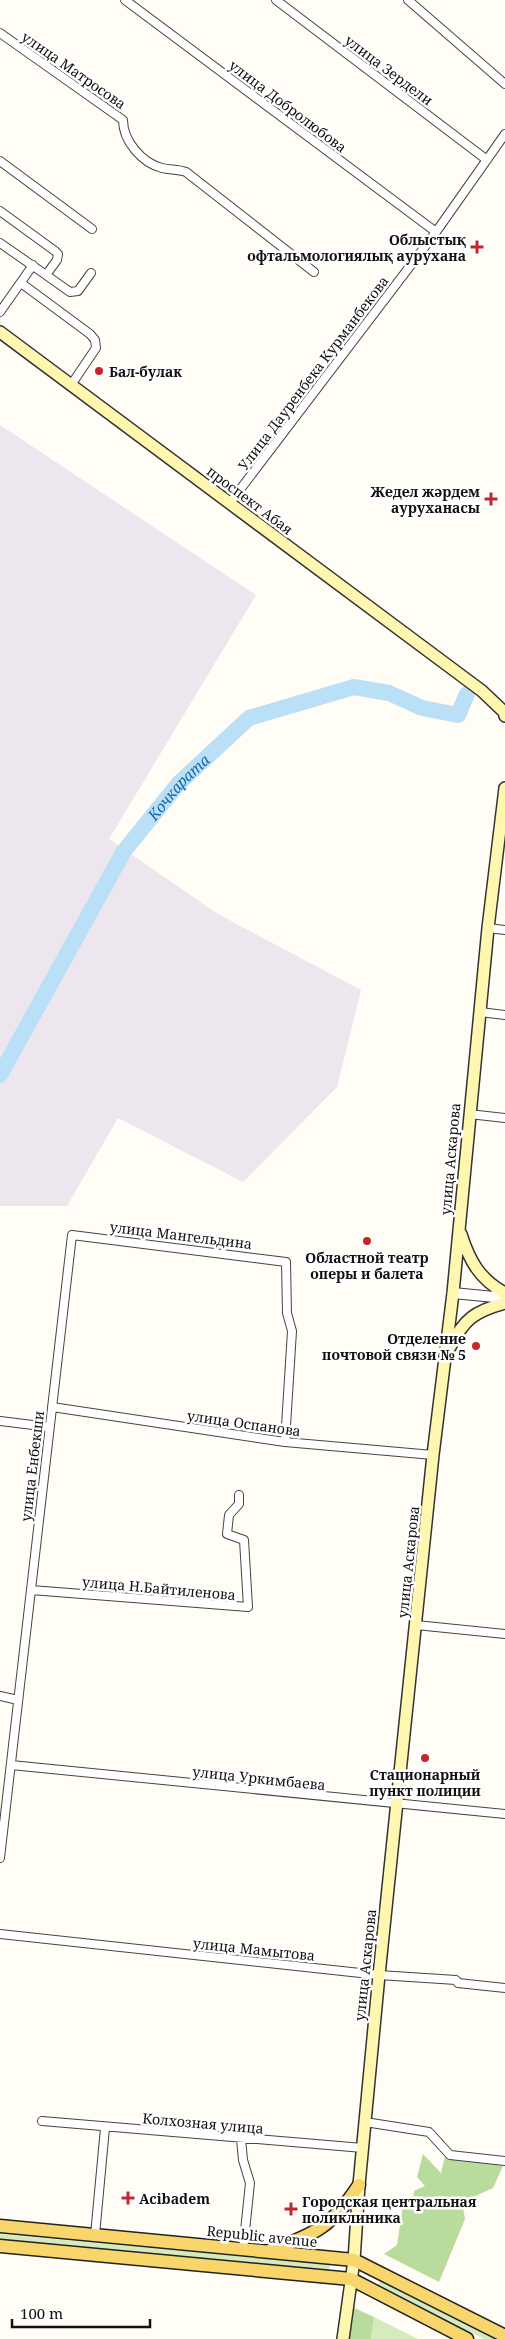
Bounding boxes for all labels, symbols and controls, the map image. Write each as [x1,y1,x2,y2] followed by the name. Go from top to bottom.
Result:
[18,27,130,113] street label: улица Матросова
[341,31,437,109] street label: улица Зердели
[225,55,351,157] street label: улица Добролюбова
[247,230,466,265] place label: Облыстық офтальмологиялық аурухана
[470,240,484,254] marker: Облыстық офтальмологиялық аурухана
[233,272,393,474] street label: Улица Дауренбека Курманбекова
[109,362,182,381] place label: Бал-булак
[93,365,105,377] marker: Бал-булак
[203,461,297,539] street label: проспект Абая
[371,482,481,517] place label: Жедел жәрдем ауруханасы
[484,492,498,506] marker: Жедел жәрдем ауруханасы
[142,749,214,825] water label: Кочкарата
[436,1102,464,1216] street label: улица Аскарова
[109,1217,253,1253] street label: улица Мангельдина
[361,1235,373,1247] marker: Областной театр оперы и балета
[305,1248,429,1283] place label: Областной театр оперы и балета
[322,1329,466,1364] place label: Отделение почтовой связи № 5
[470,1340,482,1352] marker: Отделение почтовой связи № 5
[186,1406,302,1440] street label: улица Оспанова
[16,1409,48,1523] street label: улица Енбекши
[393,1505,423,1619] street label: улица Аскарова
[82,1572,237,1604] street label: улица Н.Байтиленова
[419,1752,431,1764] marker: Стационарный пункт полиции
[192,1762,326,1794] street label: улица Уркимбаева
[369,1765,481,1800] place label: Стационарный пункт полиции
[350,1908,380,2022] street label: улица Аскарова
[192,1933,316,1965] street label: улица Мамытова
[142,2108,264,2138] street label: Колхозная улица
[139,2189,210,2208] place label: Acibadem
[121,2191,135,2205] marker: Acibadem
[302,2192,477,2227] place label: Городская центральная поликлиника
[284,2202,298,2216] marker: Городская центральная поликлиника
[206,2221,318,2251] street label: Republic avenue
[12,2296,150,2328] scale bar
[20,2303,63,2323] text: 100 m

